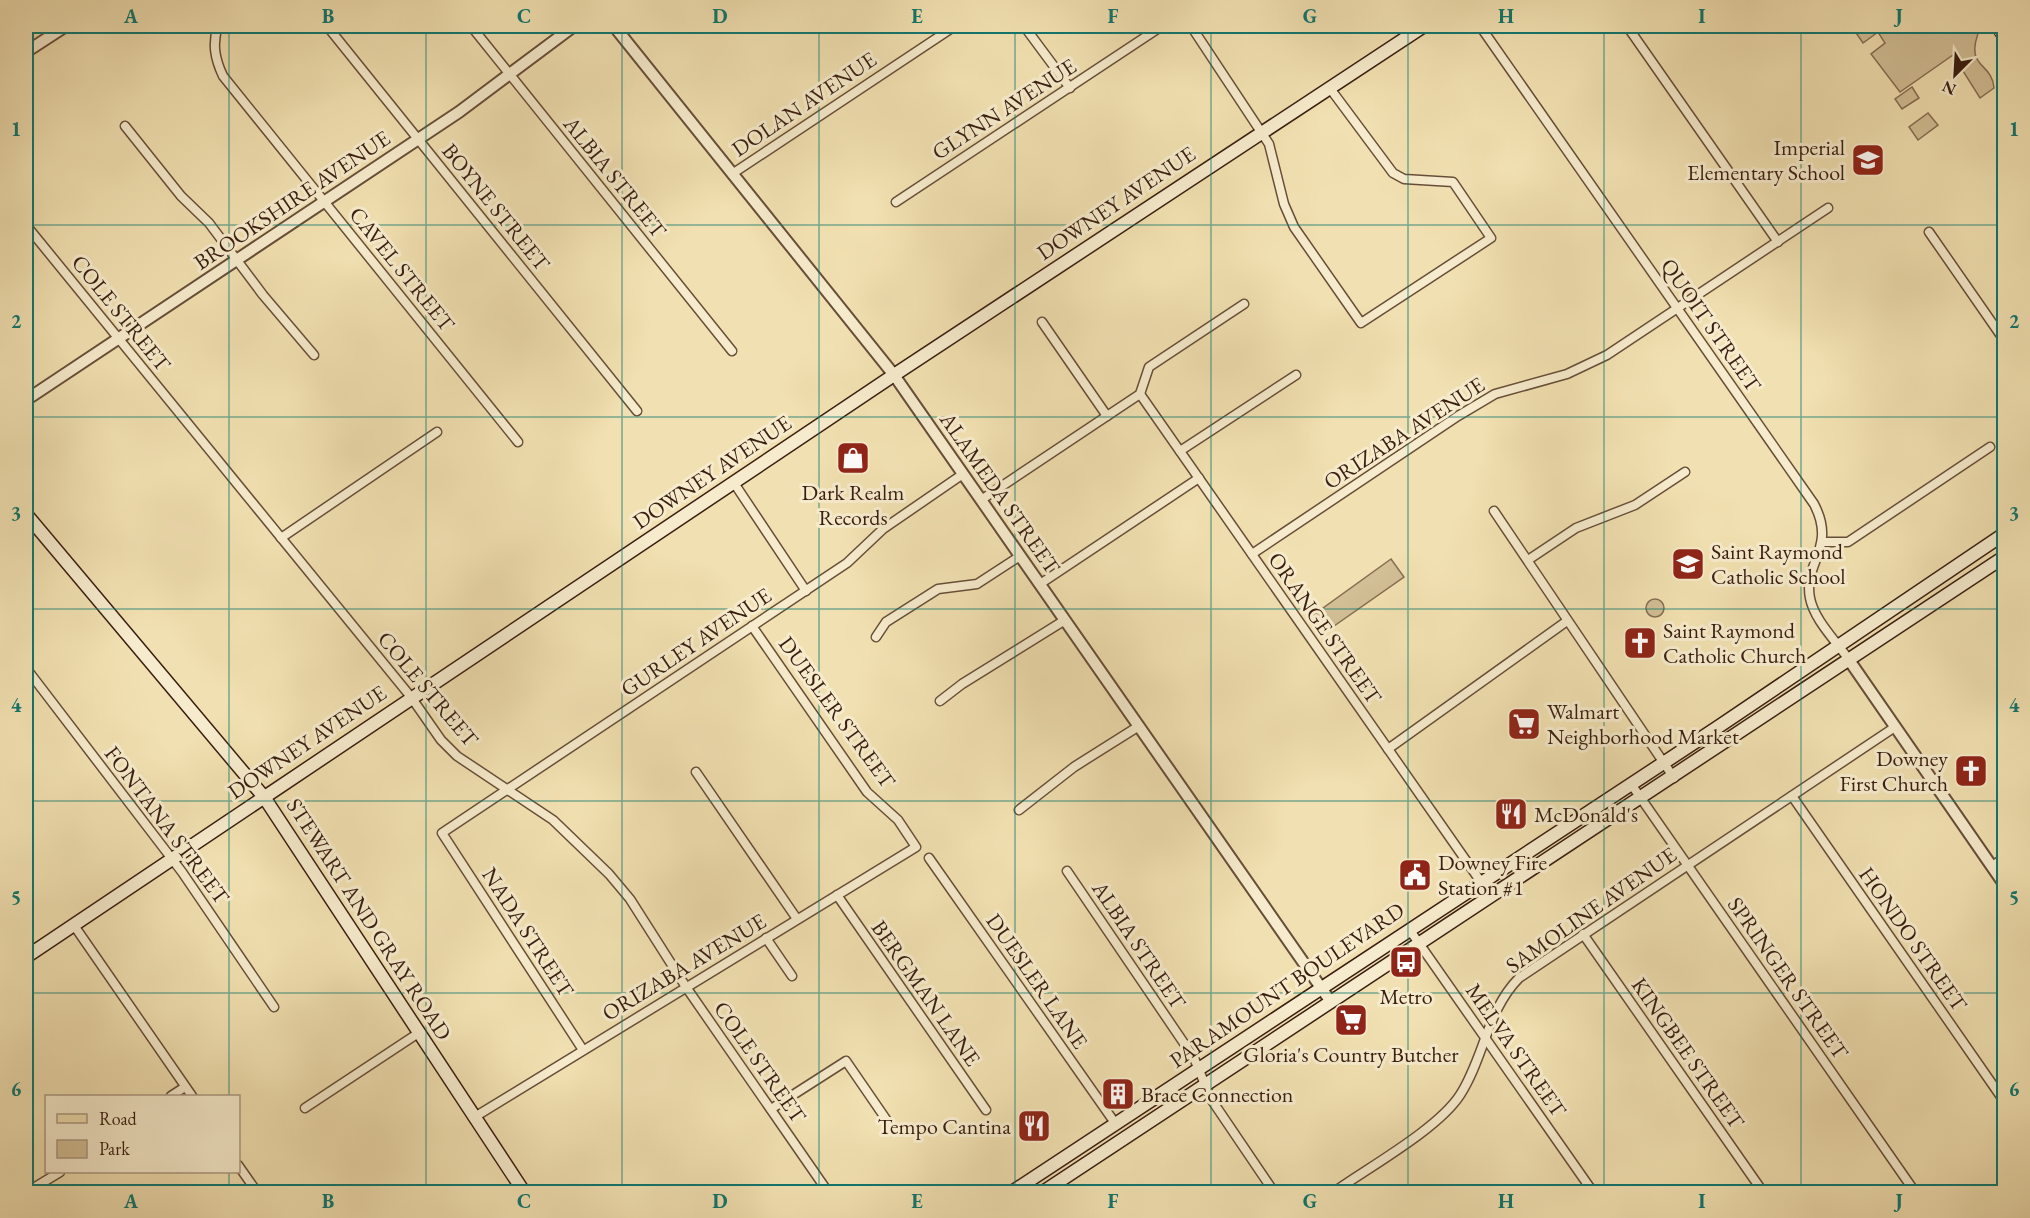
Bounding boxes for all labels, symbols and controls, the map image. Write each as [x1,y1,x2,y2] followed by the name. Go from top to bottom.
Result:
[123,3,139,29] text: A
[322,3,334,29] text: B
[517,3,531,29] text: C
[712,3,728,29] text: D
[911,3,923,29] text: E
[1108,3,1119,29] text: F
[1303,3,1317,29] text: G
[1498,3,1514,29] text: H
[1698,3,1706,29] text: I
[1893,3,1903,29] text: J
[726,45,882,163] street label: DOLAN AVENUE
[1925,45,1985,105] north arrow
[926,52,1082,166] street label: GLYNN AVENUE
[1939,76,1959,100] text: N
[556,109,673,244] street label: ALBIA STREET
[11,116,21,142] text: 1
[2009,116,2019,142] text: 1
[188,124,396,276] street label: BROOKSHIRE AVENUE
[1687,133,1845,187] place label: Imperial Elementary School
[436,137,557,277] street label: BOYNE STREET
[1031,139,1201,267] street label: DOWNEY AVENUE
[1850,142,1886,178] school or university icon: Imperial Elementary School
[343,201,461,338] street label: CAVEL STREET
[65,249,177,378] street label: COLE STREET
[1654,253,1768,398] street label: QUOIT STREET
[11,308,22,334] text: 2
[2009,308,2020,334] text: 2
[1318,370,1490,496] street label: ORIZABA AVENUE
[933,406,1067,580] street label: ALAMEDA STREET
[627,408,797,536] street label: DOWNEY AVENUE
[835,440,871,476] shop icon: Dark Realm Records
[802,478,904,532] place label: Dark Realm Records
[11,500,21,526] text: 3
[2009,500,2019,526] text: 3
[1711,537,1845,591] place label: Saint Raymond Catholic School
[1262,546,1388,710] street label: ORANGE STREET
[1670,546,1706,582] school or university icon: Saint Raymond Catholic School
[615,581,777,703] street label: GURLEY AVENUE
[1663,616,1806,670] place label: Saint Raymond Catholic Church
[371,625,485,753] street label: COLE STREET
[1622,625,1658,661] church icon: Saint Raymond Catholic Church
[772,630,902,794] street label: DUESLER STREET
[222,678,392,806] street label: DOWNEY AVENUE
[11,692,22,718] text: 4
[2009,692,2020,718] text: 4
[1547,697,1739,751] place label: Walmart Neighborhood Market
[1506,706,1542,742] supermarket icon: Walmart Neighborhood Market
[98,740,236,910] street label: FONTANA STREET
[1839,744,1948,798] place label: Downey First Church
[1953,753,1989,789] church icon: Downey First Church
[280,792,458,1046] street label: STEWART AND GRAY ROAD
[1493,796,1529,832] restaurant icon: McDonald's
[1534,800,1638,829] place label: McDonald's
[1500,840,1682,980] street label: SAMOLINE AVENUE
[1438,848,1547,902] place label: Downey Fire Station #1
[1397,857,1433,893] public building icon: Downey Fire Station #1
[1852,861,1974,1017] street label: HONDO STREET
[475,862,581,1002] street label: NADA STREET
[1085,875,1193,1015] street label: ALBIA STREET
[11,884,21,910] text: 5
[2009,884,2019,910] text: 5
[1721,891,1855,1065] street label: SPRINGER STREET
[1164,895,1410,1075] street label: PARAMOUNT BOULEVARD
[597,907,771,1027] street label: ORIZABA AVENUE
[980,908,1094,1054] street label: DUESLER LANE
[865,914,987,1072] street label: BERGMAN LANE
[1388,944,1424,980] bus stop icon: Metro
[1625,972,1751,1135] street label: KINGBEE STREET
[1459,977,1573,1123] street label: MELVA STREET
[1379,982,1433,1011] place label: Metro
[707,995,813,1129] street label: COLE STREET
[1333,1002,1369,1038] supermarket icon: Gloria's Country Butcher
[1243,1040,1459,1069] place label: Gloria's Country Butcher
[11,1076,22,1102] text: 6
[1100,1076,1136,1112] building icon: Brace Connection
[2009,1076,2020,1102] text: 6
[1141,1080,1294,1109] place label: Brace Connection
[45,1095,240,1173] legend
[99,1107,138,1130] text: Road
[1016,1108,1052,1144] restaurant icon: Tempo Cantina
[877,1112,1011,1141] place label: Tempo Cantina
[99,1137,130,1160] text: Park
[123,1188,139,1214] text: A
[322,1188,334,1214] text: B
[517,1188,531,1214] text: C
[712,1188,728,1214] text: D
[911,1188,923,1214] text: E
[1108,1188,1119,1214] text: F
[1303,1188,1317,1214] text: G
[1498,1188,1514,1214] text: H
[1698,1188,1706,1214] text: I
[1893,1188,1903,1214] text: J

